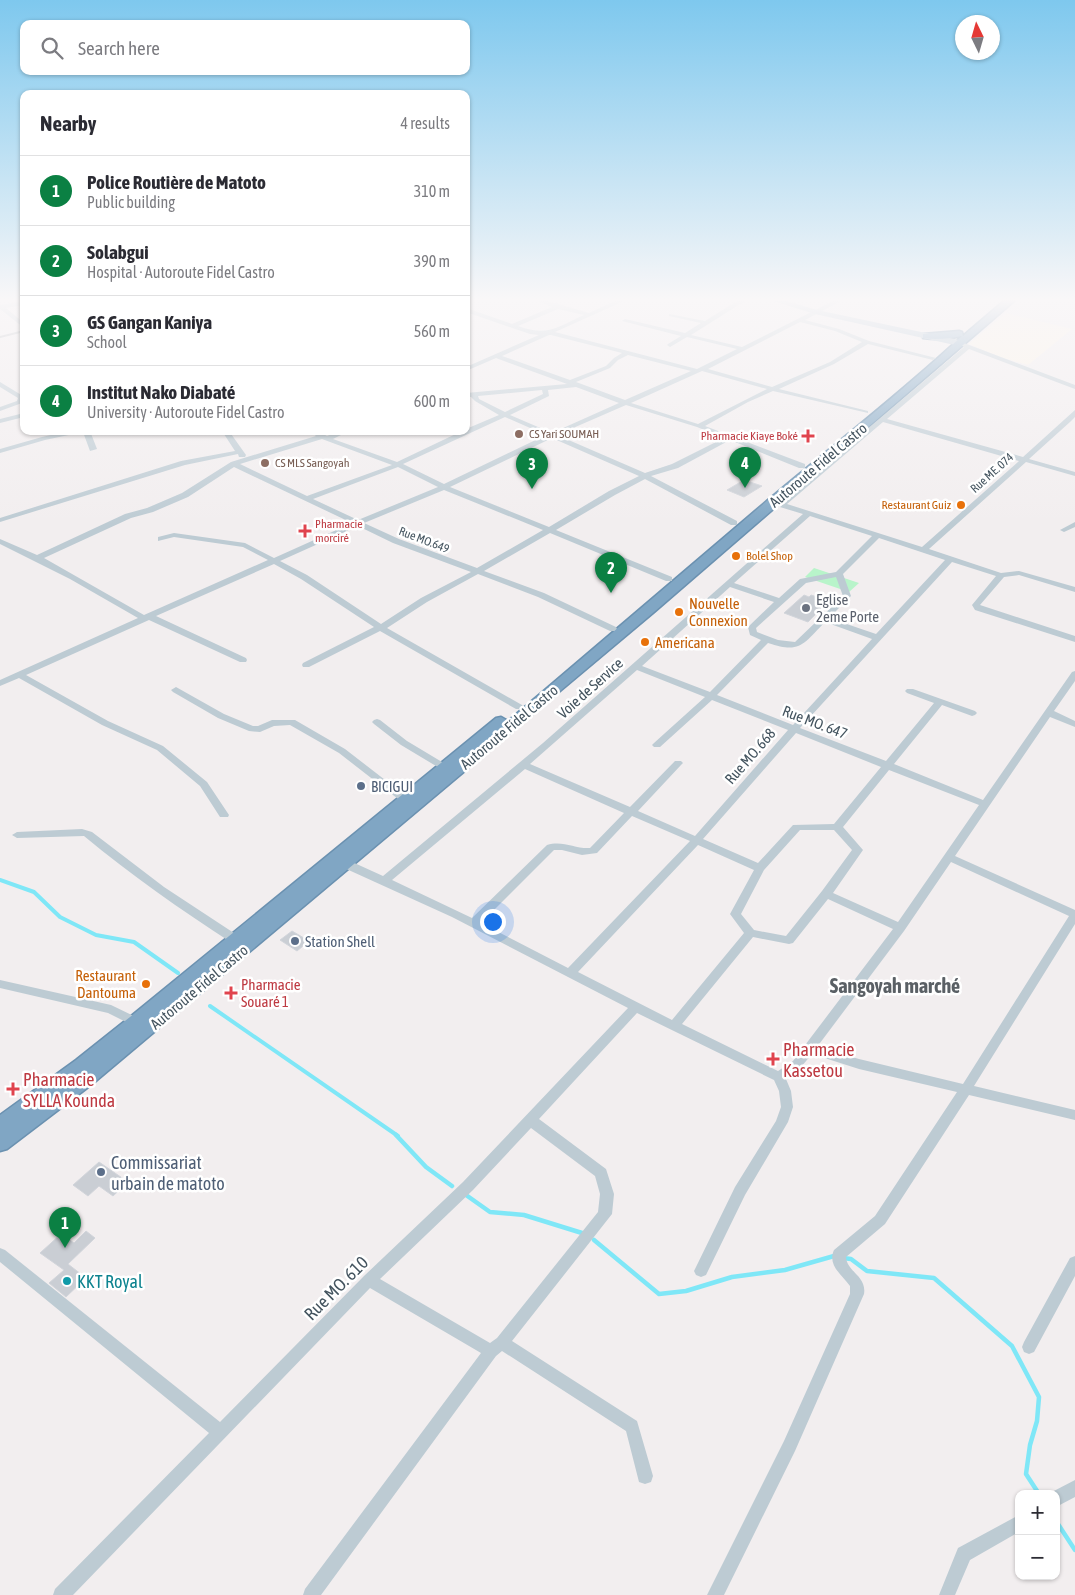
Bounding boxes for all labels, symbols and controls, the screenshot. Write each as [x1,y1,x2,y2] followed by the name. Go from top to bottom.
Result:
[955,15,1000,60] north arrow
[20,20,470,75] search box
[38,34,66,62] icon: search
[78,37,160,59] text: Search here
[40,111,96,135] text: Nearby
[400,114,450,132] text: 4 results
[87,171,266,193] text: Police Routière de Matoto
[52,182,60,200] text: 1
[414,182,450,200] text: 310 m
[87,193,175,211] text: Public building
[87,241,149,263] text: Solabgui
[52,252,60,270] text: 2
[414,252,450,270] text: 390 m
[87,263,275,281] text: Hospital · Autoroute Fidel Castro
[87,311,212,333] text: GS Gangan Kaniya
[52,322,60,340] text: 3
[414,322,450,340] text: 560 m
[87,333,127,351] text: School
[87,381,236,403] text: Institut Nako Diabaté
[52,392,60,410] text: 4
[414,392,450,410] text: 600 m
[87,403,285,421] text: University · Autoroute Fidel Castro
[766,419,870,511] street label: Autoroute Fidel Castro
[529,427,599,441] place label: CS Yari SOUMAH
[513,428,525,440] marker: CS Yari SOUMAH
[701,429,798,443] place label: Pharmacie Kiaye Boké
[802,430,814,442] marker: Pharmacie Kiaye Boké
[729,447,761,488] pin: 4
[516,448,548,489] pin: 3
[968,450,1017,496] street label: Rue ME. 074
[275,456,350,470] place label: CS MLS Sangoyah
[259,457,271,469] marker: CS MLS Sangoyah
[881,498,952,512] place label: Restaurant Guiz
[955,499,967,511] marker: Restaurant Guiz
[315,517,363,545] place label: Pharmacie morciré
[397,524,451,556] street label: Rue MO.649
[299,525,311,537] marker: Pharmacie morciré
[746,549,793,563] place label: Bolel Shop
[730,550,742,562] marker: Bolel Shop
[595,552,627,593] pin: 2
[816,591,879,625] place label: Eglise 2eme Porte
[689,595,748,629] place label: Nouvelle Connexion
[800,602,812,614] marker: Eglise 2eme Porte
[673,606,685,618] marker: Nouvelle Connexion
[655,634,715,651] place label: Americana
[639,636,651,648] marker: Americana
[554,654,626,722] street label: Voie de Service
[457,681,561,773] street label: Autoroute Fidel Castro
[780,702,850,742] street label: Rue MO. 647
[721,725,779,787] street label: Rue MO. 668
[371,778,413,795] place label: BICIGUI
[355,780,367,792] marker: BICIGUI
[480,909,506,935] your location
[305,933,375,950] place label: Station Shell
[289,935,301,947] marker: Station Shell
[147,941,251,1033] street label: Autoroute Fidel Castro
[75,967,136,1001] place label: Restaurant Dantouma
[830,974,960,997] district label: Sangoyah marché
[241,976,301,1010] place label: Pharmacie Souaré 1
[140,978,152,990] marker: Restaurant Dantouma
[225,987,237,999] marker: Pharmacie Souaré 1
[783,1039,855,1081] place label: Pharmacie Kassetou
[767,1053,779,1065] marker: Pharmacie Kassetou
[23,1069,115,1111] place label: Pharmacie SYLLA Kounda
[7,1083,19,1095] marker: Pharmacie SYLLA Kounda
[111,1152,225,1194] place label: Commissariat urbain de matoto
[95,1166,107,1178] marker: Commissariat urbain de matoto
[49,1207,81,1248] pin: 1
[300,1252,372,1324] street label: Rue MO. 610
[77,1271,143,1292] place label: KKT Royal
[61,1275,73,1287] marker: KKT Royal
[1015,1490,1060,1580] map controls
[1015,1490,1060,1535] button: +
[1015,1535,1060,1580] button: −

